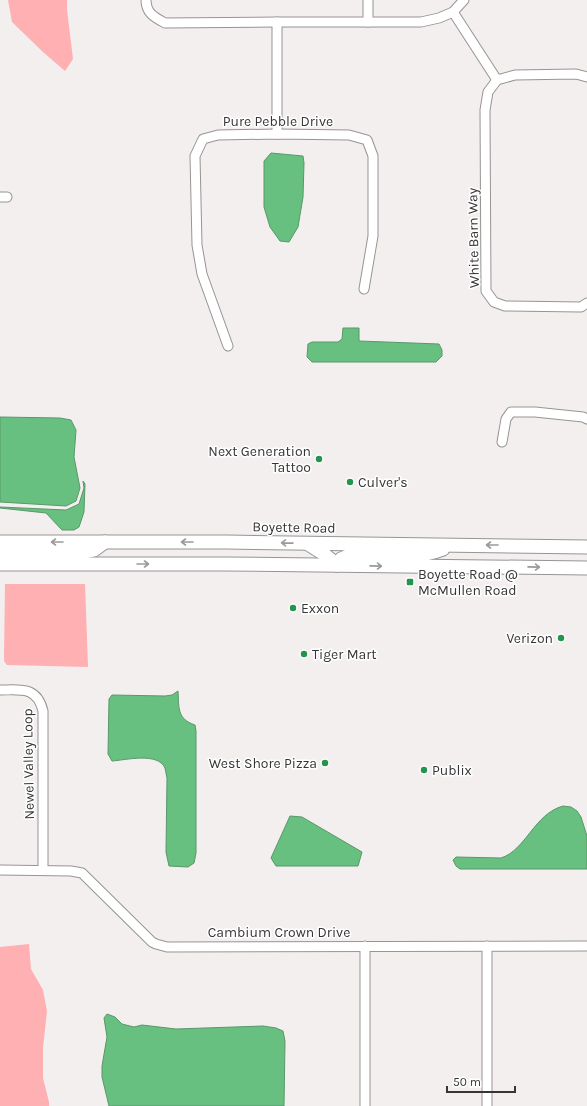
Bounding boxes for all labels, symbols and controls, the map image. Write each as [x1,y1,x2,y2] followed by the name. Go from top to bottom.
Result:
[223,113,333,130] street label: Pure Pebble Drive
[464,187,483,288] street label: White Barn Way
[208,443,311,476] place label: Next Generation Tattoo
[314,454,324,464] marker: Next Generation Tattoo
[358,474,408,491] place label: Culver's
[345,477,355,487] marker: Culver's
[252,518,336,537] street label: Boyette Road
[51,538,64,546] one-way arrow
[181,538,194,546] one-way arrow
[281,539,294,547] one-way arrow
[486,541,499,549] one-way arrow
[136,560,149,568] one-way arrow
[369,562,382,570] one-way arrow
[527,564,540,571] one-way arrow
[418,566,518,599] place label: Boyette Road @ McMullen Road
[405,577,415,587] marker: Boyette Road @ McMullen Road
[301,600,339,617] place label: Exxon
[288,603,298,613] marker: Exxon
[506,630,553,647] place label: Verizon
[556,633,566,643] marker: Verizon
[312,646,377,663] place label: Tiger Mart
[299,649,309,659] marker: Tiger Mart
[19,708,38,820] street label: Newel Valley Loop
[209,755,317,772] place label: West Shore Pizza
[320,758,330,768] marker: West Shore Pizza
[432,762,472,779] place label: Publix
[419,765,429,775] marker: Publix
[208,924,350,941] street label: Cambium Crown Drive
[447,1068,515,1094] scale bar
[453,1075,481,1089] text: 50 m

